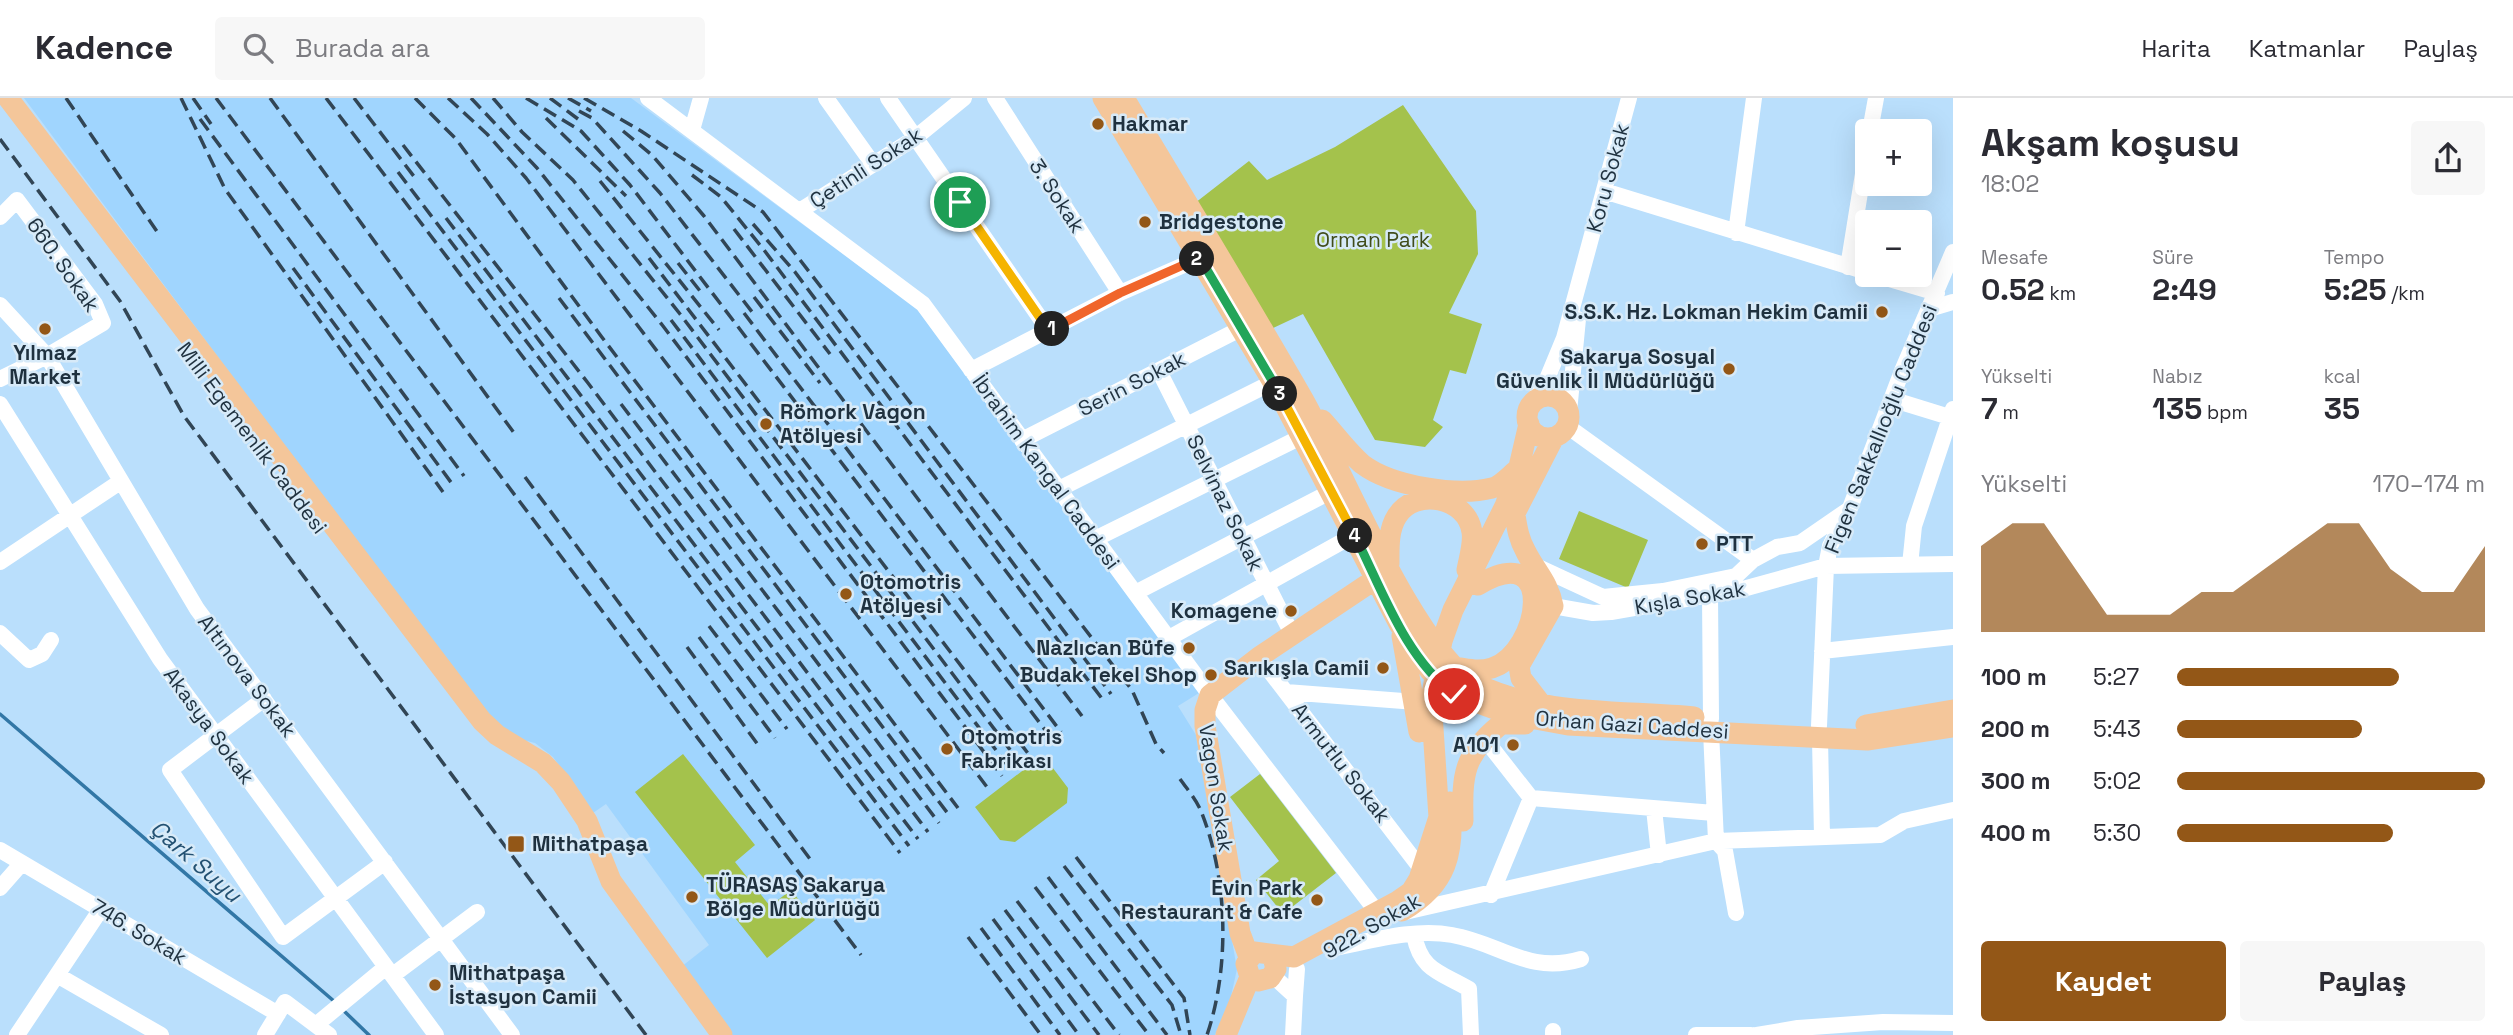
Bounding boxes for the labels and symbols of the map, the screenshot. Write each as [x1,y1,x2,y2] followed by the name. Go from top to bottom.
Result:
[1112,110,1188,137] place label: Hakmar
[1090,116,1106,132] marker: Hakmar
[1580,120,1635,235] street label: Koru Sokak
[804,121,927,214] street label: Çetinli Sokak
[1023,154,1091,238] street label: 3. Sokak
[930,172,990,232] pin
[1159,208,1284,235] place label: Bridgestone
[21,212,106,317] street label: 660. Sokak
[1137,214,1153,230] marker: Bridgestone
[1316,226,1430,253] park label: Orman Park
[1180,242,1214,276] pin: 2
[1565,298,1868,325] place label: S.S.K. Hz. Lokman Hekim Camii
[1818,300,1943,557] street label: Figen Sakkallıoğlu Caddesi
[1874,304,1890,320] marker: S.S.K. Hz. Lokman Hekim Camii
[1034,312,1070,346] pin: 1
[37,321,53,337] marker: Yılmaz Market
[171,336,333,539] street label: Milli Egemenlik Caddesi
[9,339,81,390] place label: Yılmaz Market
[1496,343,1715,394] place label: Sakarya Sosyal Güvenlik İl Müdürlüğü
[1074,345,1190,422] street label: Serin Sokak
[1721,361,1737,377] marker: Sakarya Sosyal Güvenlik İl Müdürlüğü
[967,369,1126,575] street label: İbrahim Kangal Caddesi
[1262,376,1298,412] pin: 3
[780,398,926,449] place label: Römork Vagon Atölyesi
[758,416,774,432] marker: Römork Vagon Atölyesi
[1181,430,1270,575] street label: Selvinaz Sokak
[1338,518,1372,554] pin: 4
[1716,530,1753,557] place label: PTT
[1694,536,1710,552] marker: PTT
[860,568,961,619] place label: Otomotris Atölyesi
[1632,574,1747,621] street label: Kışla Sokak
[838,586,854,602] marker: Otomotris Atölyesi
[1171,597,1277,624] place label: Komagene
[1283,603,1299,619] marker: Komagene
[192,609,303,743] street label: Altınova Sokak
[1036,634,1175,661] place label: Nazlıcan Büfe
[1181,640,1197,656] marker: Nazlıcan Büfe
[1224,654,1369,681] place label: Sarıkışla Camii
[1375,660,1391,676] marker: Sarıkışla Camii
[1019,661,1197,688] place label: Budak Tekel Shop
[158,662,261,789] street label: Akasya Sokak
[1424,664,1484,724] pin
[1203,667,1219,683] marker: Budak Tekel Shop
[1286,697,1397,828] street label: Armutlu Sokak
[1535,704,1730,745] street label: Orhan Gazi Caddesi
[1193,722,1240,854] street label: Vagon Sokak
[961,723,1062,774] place label: Otomotris Fabrikası
[1453,731,1499,758] place label: A101
[1505,737,1521,753] marker: A101
[939,741,955,757] marker: Otomotris Fabrikası
[144,813,249,909] water label: Çark Suyu
[532,830,648,857] place label: Mithatpaşa
[506,834,526,854] marker: Mithatpaşa
[706,871,885,922] place label: TÜRASAŞ Sakarya Bölge Müdürlüğü
[1121,874,1303,925] place label: Evin Park Restaurant & Cafe
[1318,887,1425,964] street label: 922. Sokak
[684,889,700,905] marker: TÜRASAŞ Sakarya Bölge Müdürlüğü
[86,892,192,971] street label: 746. Sokak
[1309,892,1325,908] marker: Evin Park Restaurant & Cafe
[449,959,597,1010] place label: Mithatpaşa İstasyon Camii
[427,977,443,993] marker: Mithatpaşa İstasyon Camii

